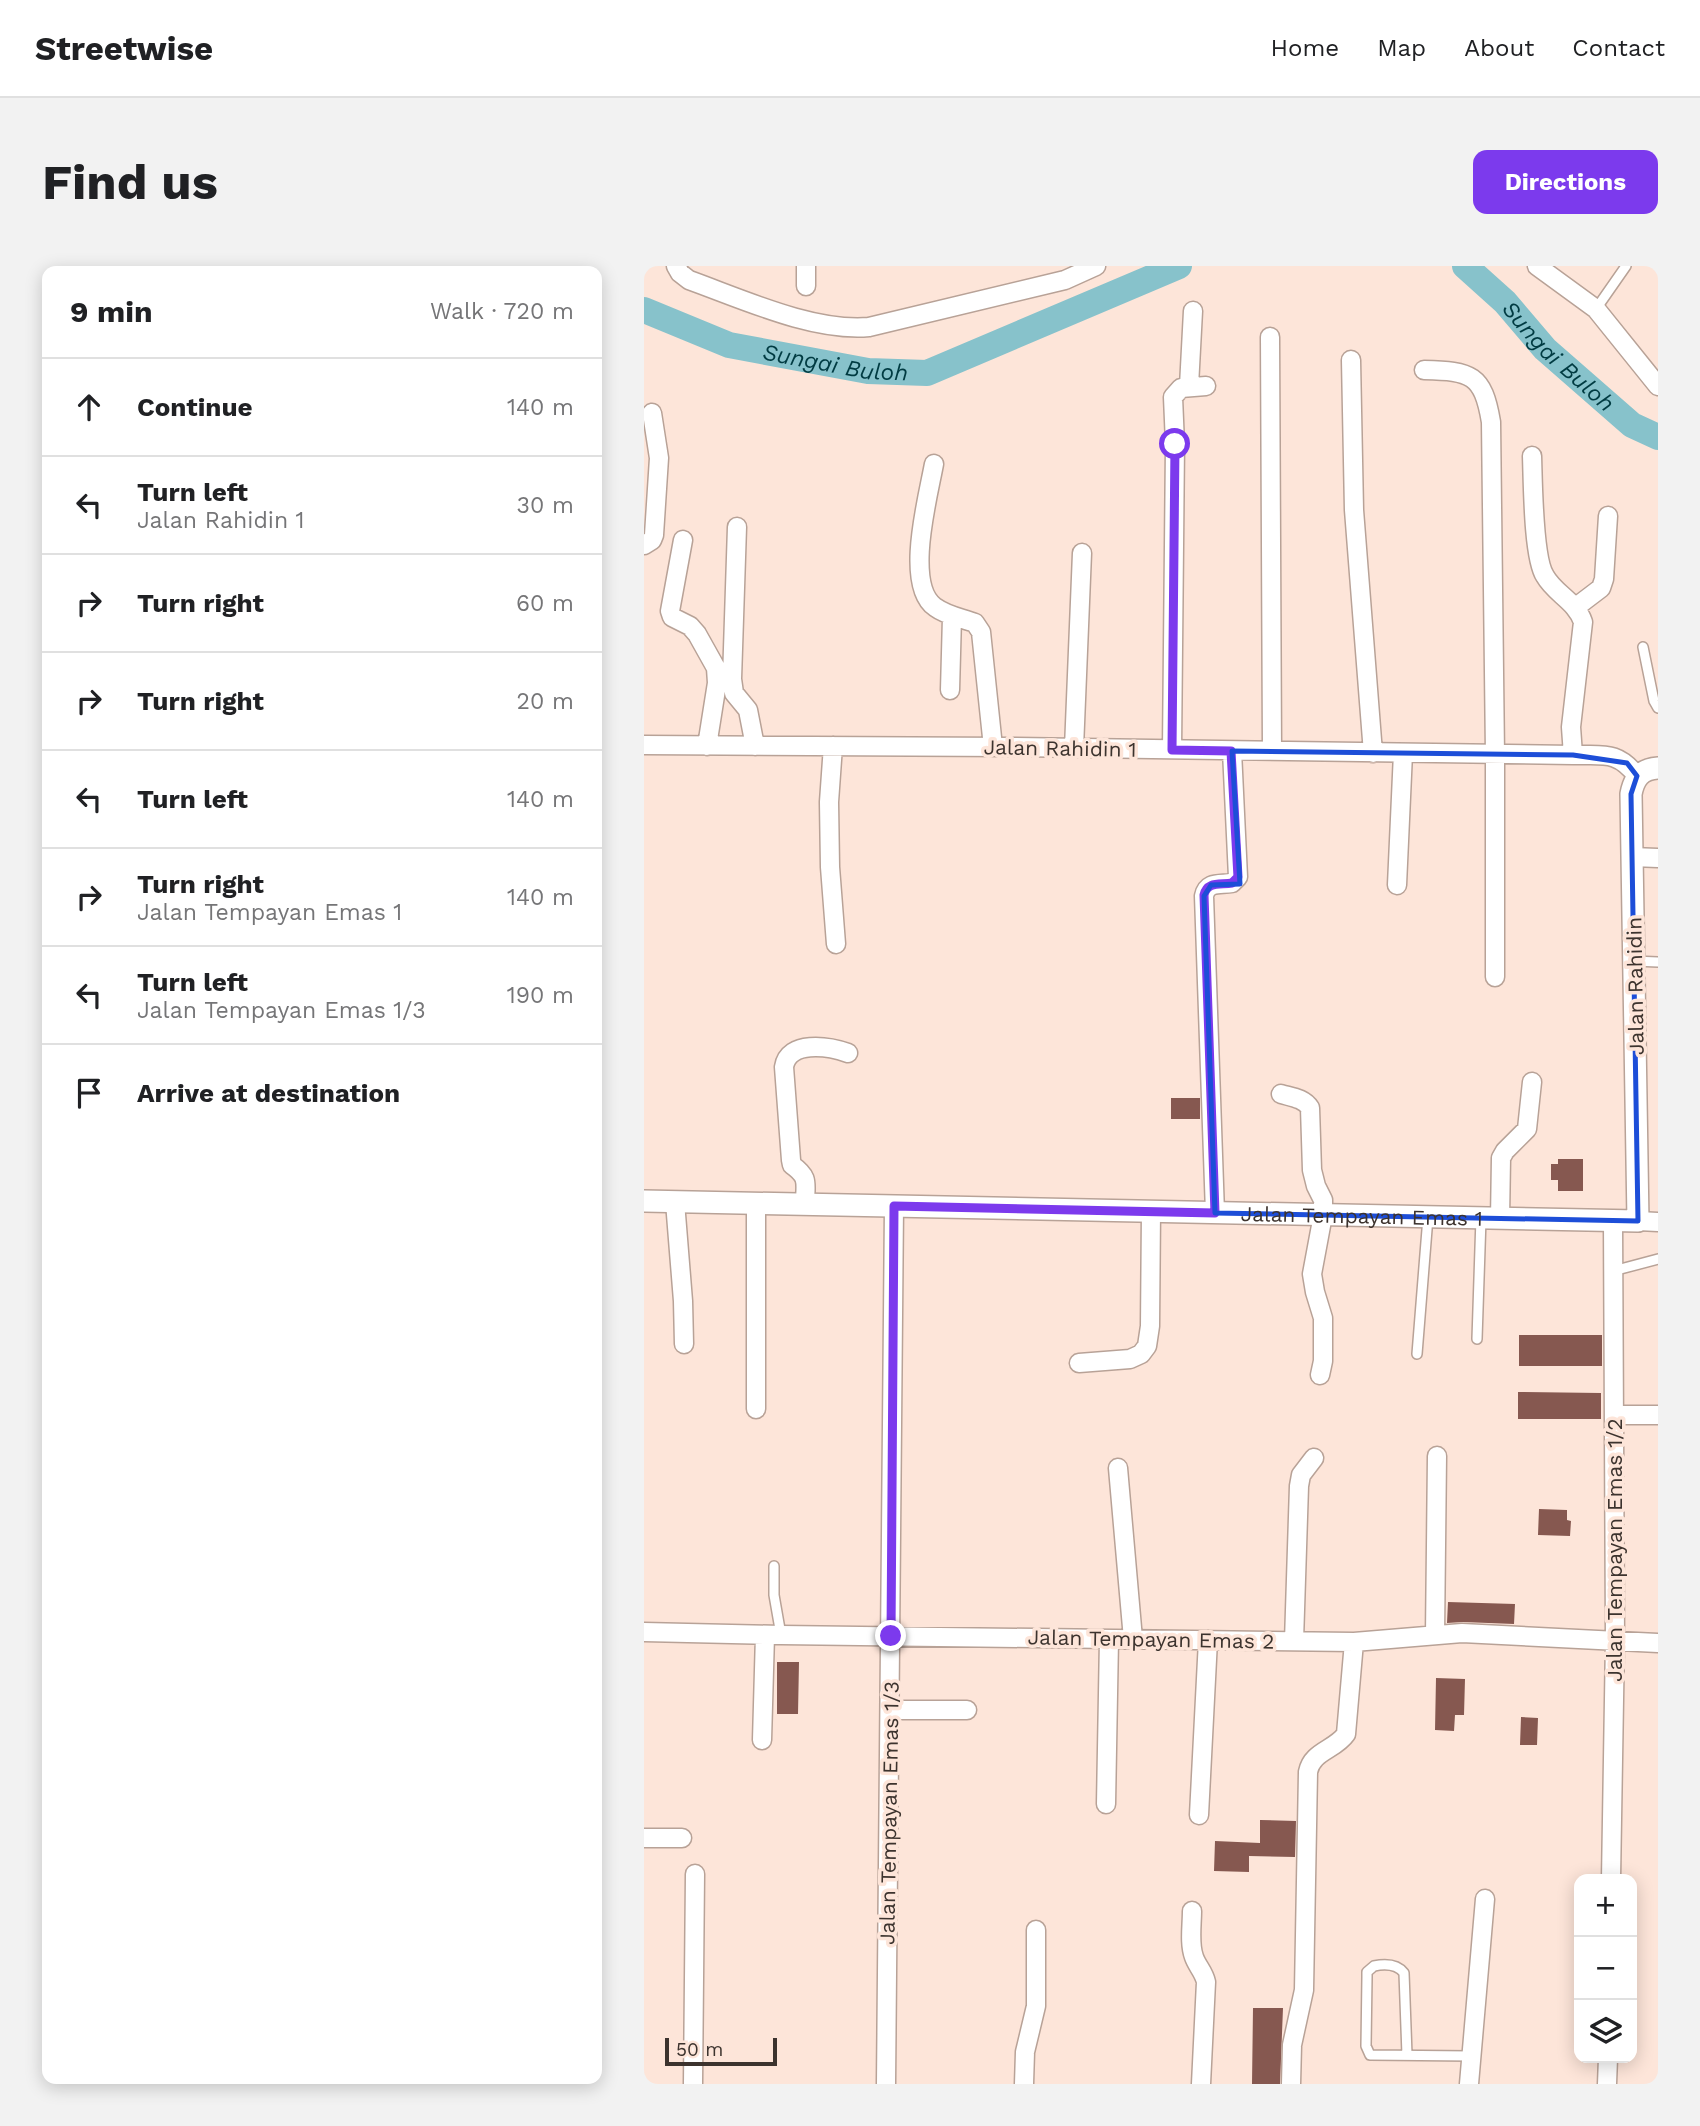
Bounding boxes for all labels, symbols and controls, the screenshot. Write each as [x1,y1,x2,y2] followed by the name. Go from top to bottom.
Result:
[35,29,213,68] text: Streetwise
[1271,34,1339,62] text: Home
[1377,34,1426,62] text: Map
[1464,34,1534,62] text: About
[1572,34,1665,62] text: Contact
[1473,150,1658,214] button: Directions
[42,153,218,211] text: Find us
[70,294,153,329] text: 9 min
[1496,295,1620,417] water label: Sungai Buloh
[430,298,574,325] text: Walk · 720 m
[761,338,909,386] water label: Sungai Buloh
[70,388,108,426] icon: ahead
[137,392,253,422] text: Continue
[507,394,574,421] text: 140 m
[1159,428,1190,459] route start
[137,477,248,507] text: Turn left
[70,486,108,524] icon: left
[517,492,574,519] text: 30 m
[137,507,305,534] text: Jalan Rahidin 1
[70,584,108,622] icon: right
[137,588,264,618] text: Turn right
[516,590,574,617] text: 60 m
[70,682,108,720] icon: right
[137,686,264,716] text: Turn right
[517,688,574,715] text: 20 m
[983,734,1137,762] street label: Jalan Rahidin 1
[70,780,108,818] icon: left
[137,784,248,814] text: Turn left
[507,786,574,813] text: 140 m
[137,869,264,899] text: Turn right
[70,878,108,916] icon: right
[507,884,574,911] text: 140 m
[137,899,402,926] text: Jalan Tempayan Emas 1
[1621,917,1649,1055] street label: Jalan Rahidin
[137,967,248,997] text: Turn left
[70,976,108,1014] icon: left
[507,982,574,1009] text: 190 m
[137,997,426,1024] text: Jalan Tempayan Emas 1/3
[70,1074,108,1112] icon: arrive
[137,1078,400,1108] text: Arrive at destination
[1240,1201,1483,1230] street label: Jalan Tempayan Emas 1
[1602,1418,1627,1682] street label: Jalan Tempayan Emas 1/2
[875,1620,906,1651] route end
[1027,1624,1275,1654] street label: Jalan Tempayan Emas 2
[874,1681,904,1945] street label: Jalan Tempayan Emas 1/3
[1574,1874,1637,2063] map controls
[1574,1874,1637,1937] button: +
[1574,1937,1637,2000] button: −
[1574,2000,1637,2063] button: layers
[665,2035,777,2067] scale bar
[676,2038,723,2061] text: 50 m

